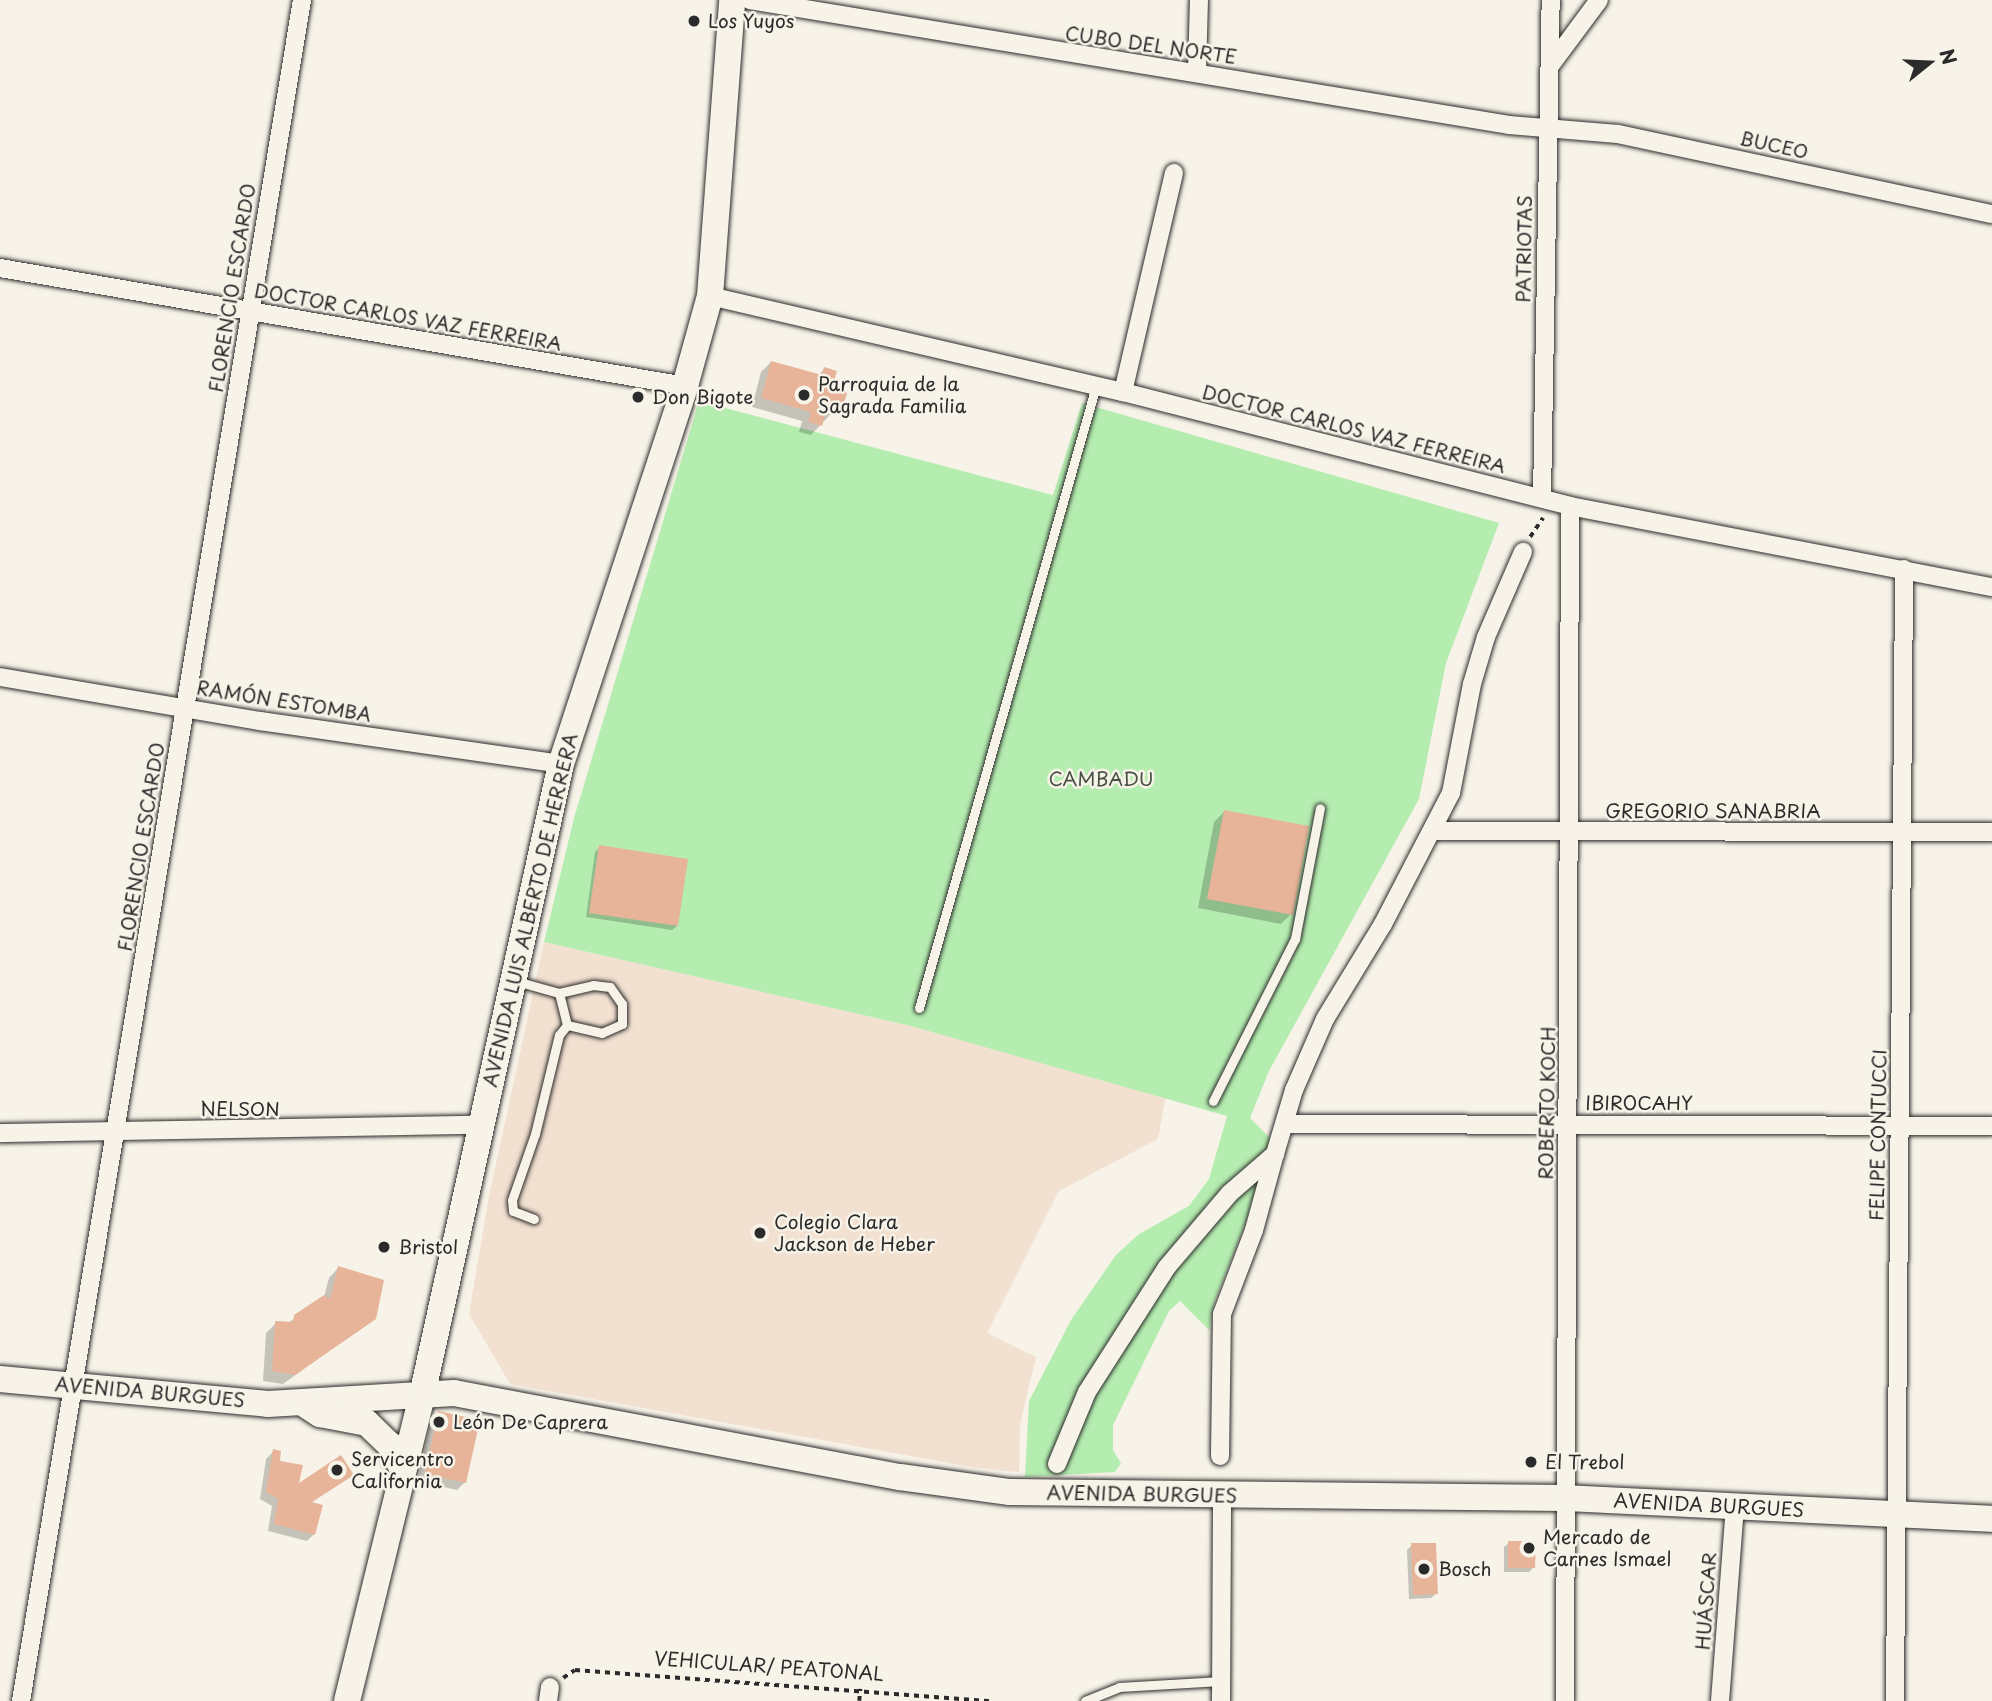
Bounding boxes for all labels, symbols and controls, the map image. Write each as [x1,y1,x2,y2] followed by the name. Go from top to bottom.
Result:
[708,10,796,32] place label: Los Yuyos
[686,13,702,29] marker: Los Yuyos
[1063,22,1239,68] street label: CUBO DEL NORTE
[1894,28,1964,98] north arrow
[1933,45,1965,68] text: N
[1738,127,1810,163] street label: BUCEO
[204,181,260,395] street label: FLORENCIO ESCARDO
[1512,195,1536,303] street label: PATRIOTAS
[252,279,564,355] street label: DOCTOR CARLOS VAZ FERREIRA
[818,373,967,417] place label: Parroquia de la Sagrada Familia
[1199,380,1509,478] street label: DOCTOR CARLOS VAZ FERREIRA
[652,386,752,408] place label: Don Bigote
[796,387,812,403] marker: Parroquia de la Sagrada Familia
[630,389,646,405] marker: Don Bigote
[195,676,373,726] street label: RAMÓN ESTOMBA
[478,729,582,1091] street label: AVENIDA LUIS ALBERTO DE HERRERA
[113,740,169,954] street label: FLORENCIO ESCARDO
[1048,768,1154,790] park label: CAMBADU
[1605,800,1821,822] street label: GREGORIO SANABRIA
[1534,1025,1560,1181] street label: ROBERTO KOCH
[1865,1048,1891,1222] street label: FELIPE CONTUCCI
[1585,1092,1693,1114] street label: IBIROCAHY
[200,1098,280,1120] street label: NELSON
[774,1211,935,1255] place label: Colegio Clara Jackson de Heber
[752,1225,768,1241] marker: Colegio Clara Jackson de Heber
[398,1236,458,1258] place label: Bristol
[376,1239,392,1255] marker: Bristol
[55,1372,245,1412] street label: AVENIDA BURGUES
[453,1411,608,1433] place label: León De Caprera
[431,1414,447,1430] marker: León De Caprera
[351,1448,454,1492] place label: Servicentro California
[1545,1451,1626,1473] place label: El Trebol
[1523,1454,1539,1470] marker: El Trebol
[329,1462,345,1478] marker: Servicentro California
[1048,1481,1236,1507] street label: AVENIDA BURGUES
[1614,1489,1804,1521] street label: AVENIDA BURGUES
[1543,1526,1673,1570] place label: Mercado de Carnes Ismael
[1521,1540,1537,1556] marker: Mercado de Carnes Ismael
[1691,1551,1721,1651] street label: HUÁSCAR
[1438,1558,1492,1580] place label: Bosch
[1416,1561,1432,1577] marker: Bosch
[653,1647,885,1685] street label: VEHICULAR/ PEATONAL

